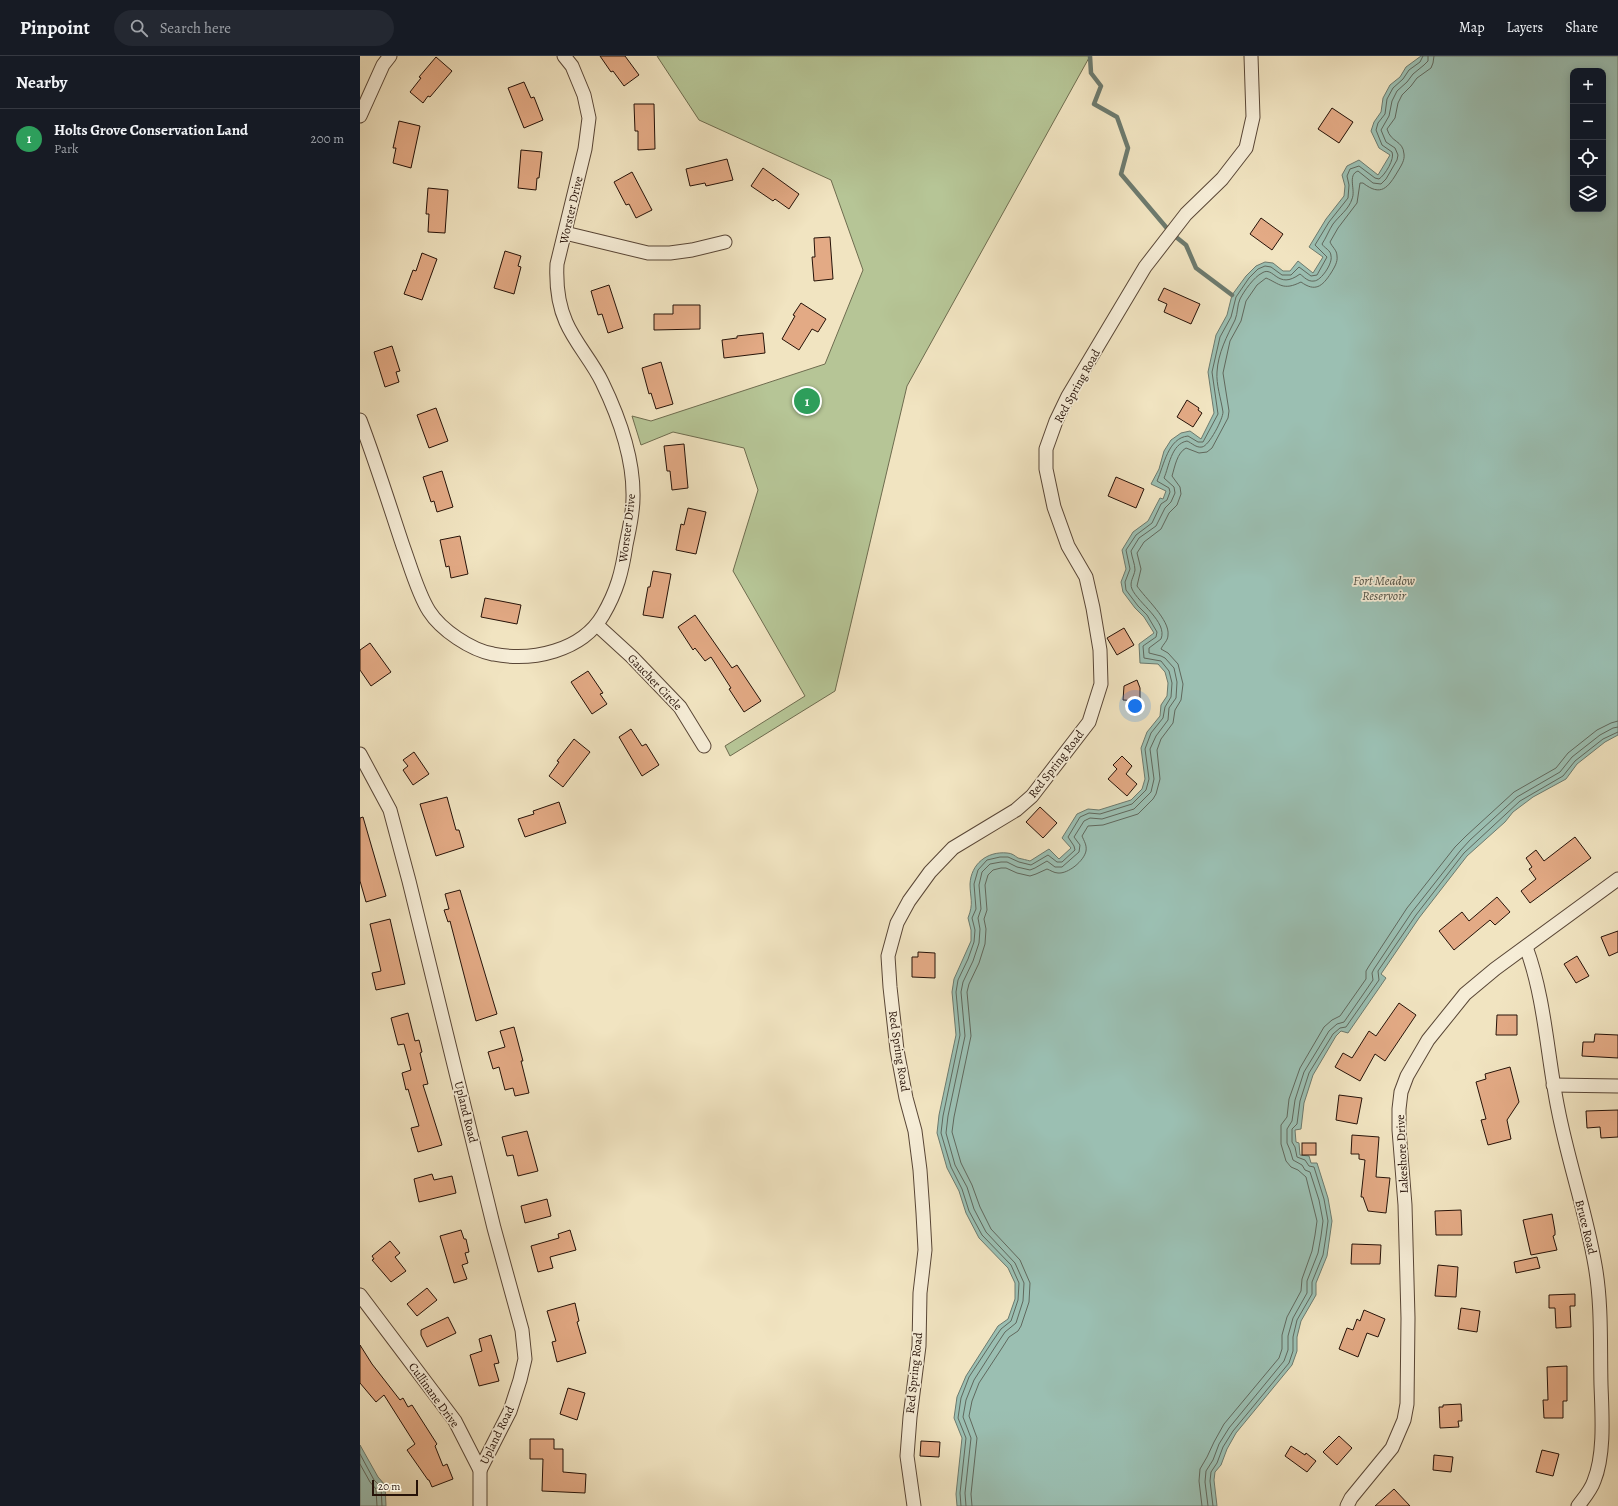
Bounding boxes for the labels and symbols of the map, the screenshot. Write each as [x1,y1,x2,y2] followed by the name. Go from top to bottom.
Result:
[555,175,587,246] street label: Worster Drive
[1050,346,1104,426] street label: Red Spring Road
[794,386,820,416] pin: 1
[615,493,639,564] street label: Worster Drive
[1353,572,1416,604] water label: Fort Meadow Reservoir
[624,650,686,714] street label: Gaucher Circle
[1125,696,1145,716] your location
[1025,726,1088,801] street label: Red Spring Road
[885,1009,913,1093] street label: Red Spring Road
[451,1079,482,1145] street label: Upland Road
[1392,1114,1412,1194] street label: Lakeshore Drive
[1571,1198,1601,1257] street label: Bruce Road
[902,1331,926,1415] street label: Red Spring Road
[405,1359,463,1431] street label: Cullinane Drive
[476,1403,518,1467] street label: Upland Road
[372,1478,418,1497] scale bar

